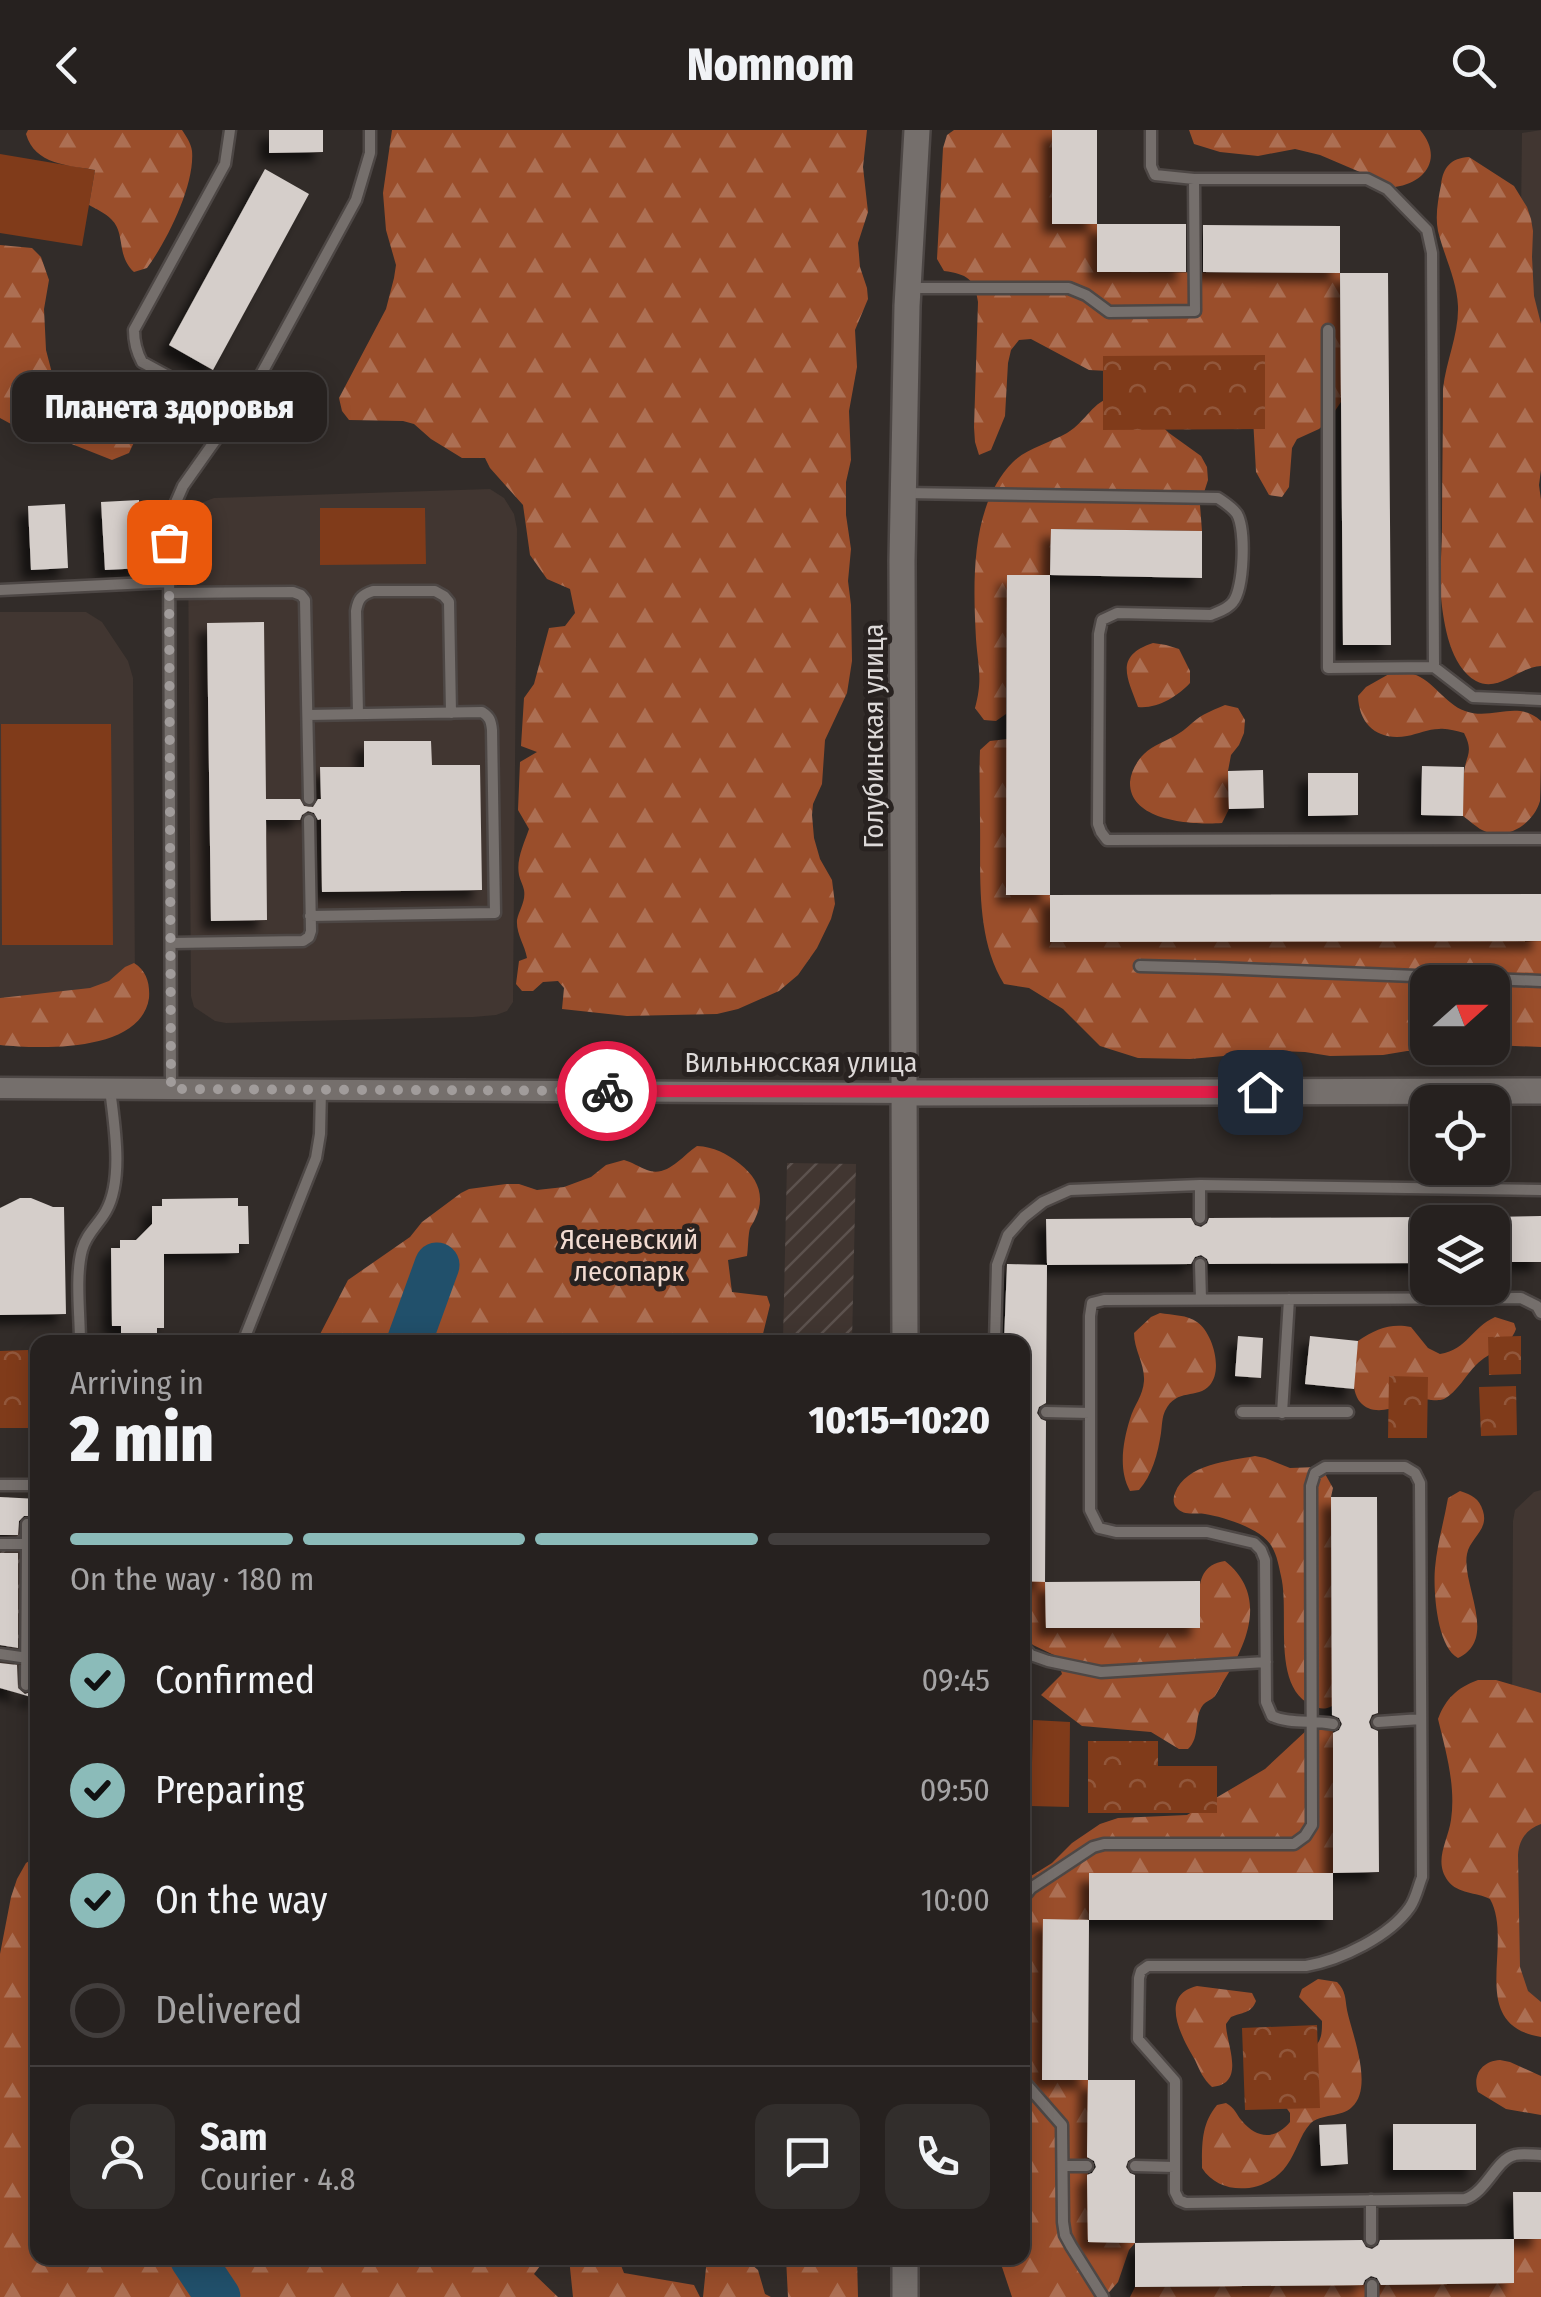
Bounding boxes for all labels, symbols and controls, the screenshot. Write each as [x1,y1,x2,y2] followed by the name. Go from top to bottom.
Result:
[40,38,95,93] icon: back
[687,38,854,92] text: Nomnom
[1446,38,1501,93] icon: search
[11,372,326,442] callout: Планета здоровья
[45,388,294,426] text: Планета здоровья
[127,500,212,585] pin
[142,515,197,570] icon: bag
[857,624,890,848] street label: Голубинская улица
[1410,965,1510,1065] north arrow
[1410,965,1510,1305] map controls
[557,1041,657,1141] courier
[685,1046,917,1079] street label: Вильнюсская улица
[1218,1050,1303,1135] pin
[580,1064,635,1119] icon: bike
[1233,1065,1288,1120] icon: home
[1410,1085,1510,1185] button: locate
[1410,1205,1510,1305] button: layers
[560,1223,698,1288] park label: Ясеневский лесопарк
[70,1364,204,1402] text: Arriving in
[809,1397,990,1443] text: 10:15–10:20
[70,1400,214,1478] text: 2 min
[70,1560,314,1598] text: On the way · 180 m
[70,1653,125,1708] icon: check
[155,1657,315,1703] text: Confirmed
[922,1661,990,1699] text: 09:45
[70,1763,125,1818] icon: check
[155,1767,304,1813] text: Preparing
[920,1771,990,1809] text: 09:50
[70,1873,125,1928] icon: check
[155,1877,327,1923] text: On the way
[921,1881,990,1919] text: 10:00
[155,1987,302,2033] text: Delivered
[70,2104,175,2209] button: person
[755,2104,860,2209] button: chat
[885,2104,990,2209] button: phone
[200,2114,268,2160] text: Sam
[200,2160,356,2198] text: Courier · 4.8

